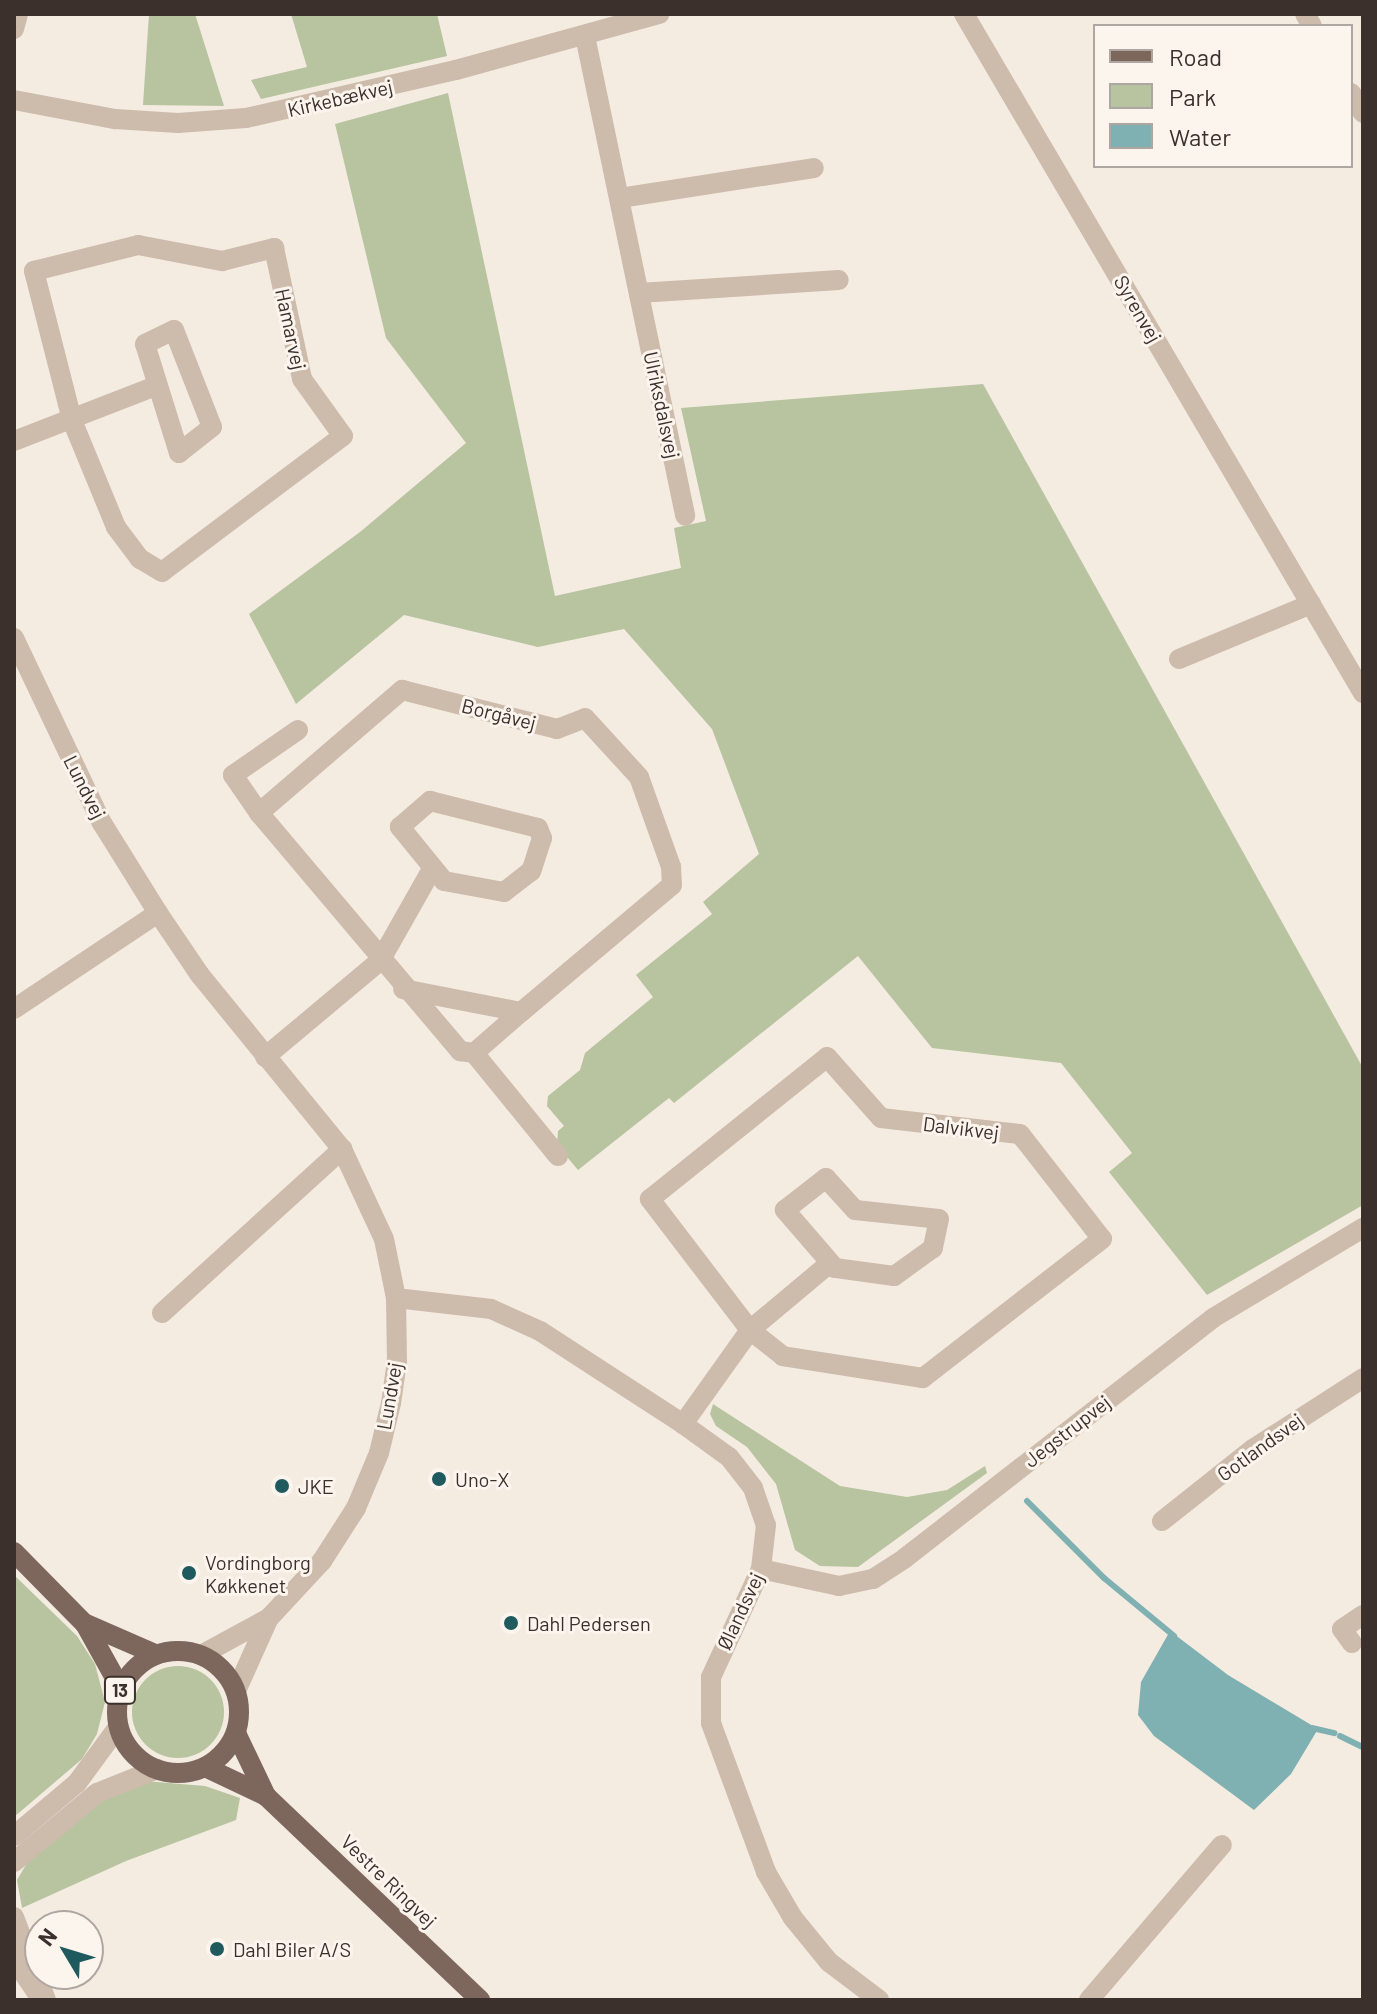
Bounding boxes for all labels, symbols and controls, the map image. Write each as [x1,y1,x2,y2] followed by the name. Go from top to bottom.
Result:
[1093,24,1353,168] legend
[1169,42,1222,71] text: Road
[285,74,395,122] street label: Kirkebækvej
[1169,82,1216,111] text: Park
[1169,122,1231,151] text: Water
[1109,271,1167,347] street label: Syrenvej
[271,286,311,372] street label: Hamarvej
[639,349,685,461] street label: Ulriksdalsvej
[459,693,539,735] street label: Borgåvej
[59,751,111,823] street label: Lundvej
[922,1111,1000,1145] street label: Dalvikvej
[371,1360,407,1432] street label: Lundvej
[1019,1390,1115,1472] street label: Jegstrupvej
[1212,1408,1308,1486] street label: Gotlandsvej
[455,1467,509,1491] place label: Uno-X
[430,1470,448,1488] marker: Uno-X
[298,1474,334,1498] place label: JKE
[273,1477,291,1495] marker: JKE
[205,1550,311,1597] place label: Vordingborg Køkkenet
[180,1564,198,1582] marker: Vordingborg Køkkenet
[712,1569,768,1653] street label: Ølandsvej
[527,1611,651,1635] place label: Dahl Pedersen
[502,1614,520,1632] marker: Dahl Pedersen
[102,1676,138,1704] road number: 13
[336,1829,442,1933] street label: Vestre Ringvej
[24,1910,104,1990] north arrow
[32,1923,61,1950] text: N
[233,1937,351,1961] place label: Dahl Biler A/S
[208,1940,226,1958] marker: Dahl Biler A/S

